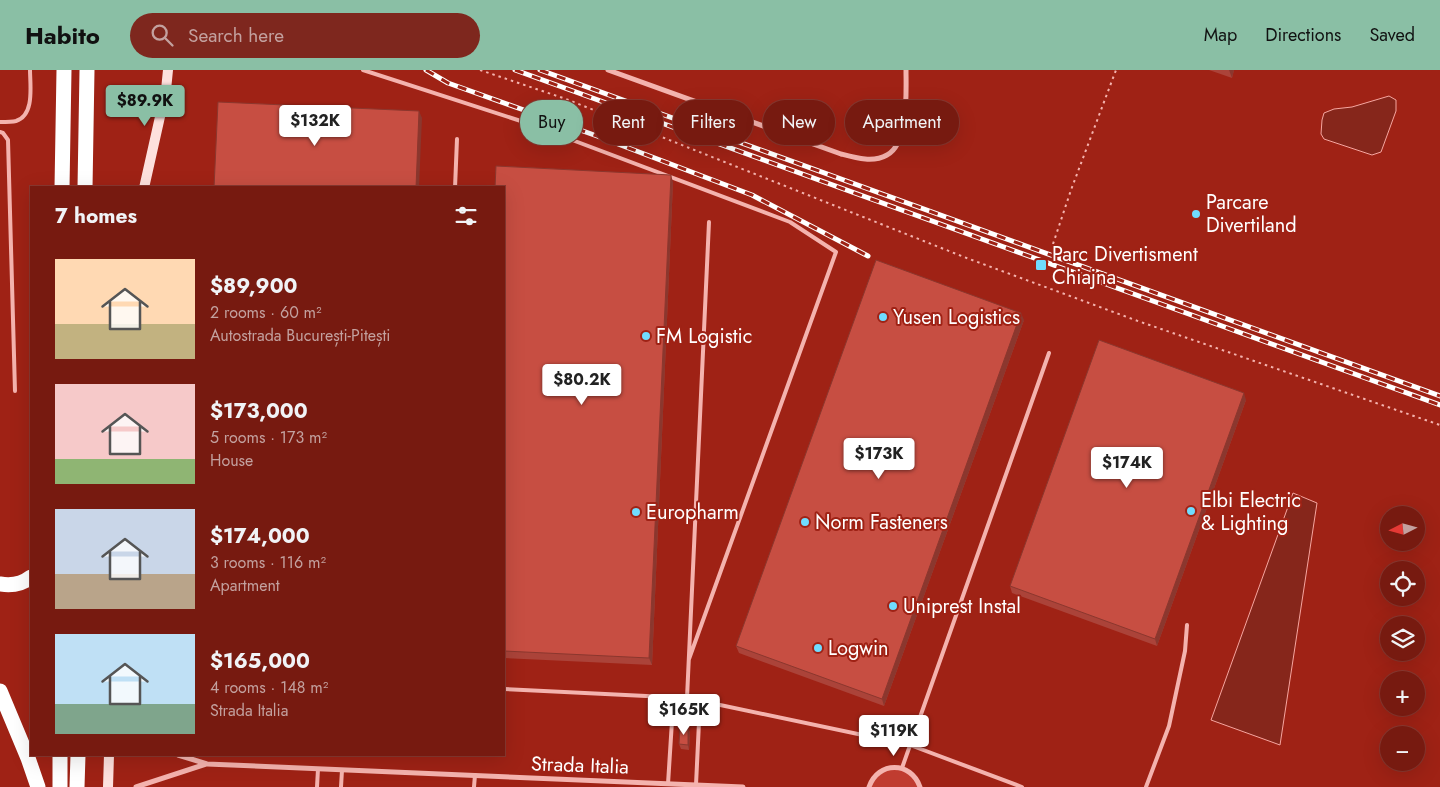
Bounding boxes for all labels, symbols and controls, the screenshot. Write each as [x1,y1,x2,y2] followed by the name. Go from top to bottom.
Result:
[130,13,480,58] search box
[25,18,100,53] text: Habito
[148,21,176,49] icon: search
[188,22,284,49] text: Search here
[1204,22,1237,48] text: Map
[1265,22,1341,48] text: Directions
[1369,22,1415,48] text: Saved
[104,85,186,127] pin: $89.9K
[117,89,173,112] text: $89.9K
[520,100,583,145] chip: Buy
[593,100,663,145] chip: Rent
[673,100,753,145] chip: Filters
[763,100,835,145] chip: New
[845,100,959,145] chip: Apartment
[280,104,350,147] pin: $132K
[290,109,340,132] text: $132K
[1206,188,1297,240] place label: Parcare Divertiland
[55,201,137,231] text: 7 homes
[452,202,480,230] icon: filters
[1190,208,1202,220] marker: Parcare Divertiland
[1052,240,1198,292] place label: Parc Divertisment Chiajna
[1034,258,1048,272] marker: Parc Divertisment Chiajna
[210,271,297,301] text: $89,900
[95,279,155,339] icon: home
[210,301,322,324] text: 2 rooms · 60 m²
[893,303,1020,332] place label: Yusen Logistics
[877,311,889,323] marker: Yusen Logistics
[656,322,752,351] place label: FM Logistic
[210,324,390,347] text: Autostrada București-Pitești
[640,330,652,342] marker: FM Logistic
[541,364,623,406] pin: $80.2K
[553,368,611,391] text: $80.2K
[210,396,308,426] text: $173,000
[95,404,155,464] icon: home
[210,426,327,449] text: 5 rooms · 173 m²
[844,438,914,480] pin: $173K
[855,442,903,465] text: $173K
[1092,446,1162,489] pin: $174K
[210,449,253,472] text: House
[1102,451,1152,474] text: $174K
[1201,486,1301,538] place label: Elbi Electric & Lighting
[646,498,739,527] place label: Europharm
[1185,505,1197,517] marker: Elbi Electric & Lighting
[630,506,642,518] marker: Europharm
[1380,506,1425,551] north arrow
[1380,506,1425,771] map controls
[815,508,948,537] place label: Norm Fasteners
[799,516,811,528] marker: Norm Fasteners
[210,521,310,551] text: $174,000
[95,529,155,589] icon: home
[210,551,326,574] text: 3 rooms · 116 m²
[1380,561,1425,606] button: locate
[210,574,280,597] text: Apartment
[903,592,1021,621] place label: Uniprest Instal
[887,600,899,612] marker: Uniprest Instal
[1380,616,1425,661] button: layers
[828,634,889,663] place label: Logwin
[812,642,824,654] marker: Logwin
[210,646,310,676] text: $165,000
[95,654,155,714] icon: home
[1380,671,1425,716] button: +
[210,676,328,699] text: 4 rooms · 148 m²
[649,694,719,736] pin: $165K
[659,698,709,721] text: $165K
[210,699,288,722] text: Strada Italia
[859,714,929,757] pin: $119K
[870,719,918,742] text: $119K
[1380,726,1425,771] button: −
[531,749,629,782] street label: Strada Italia

